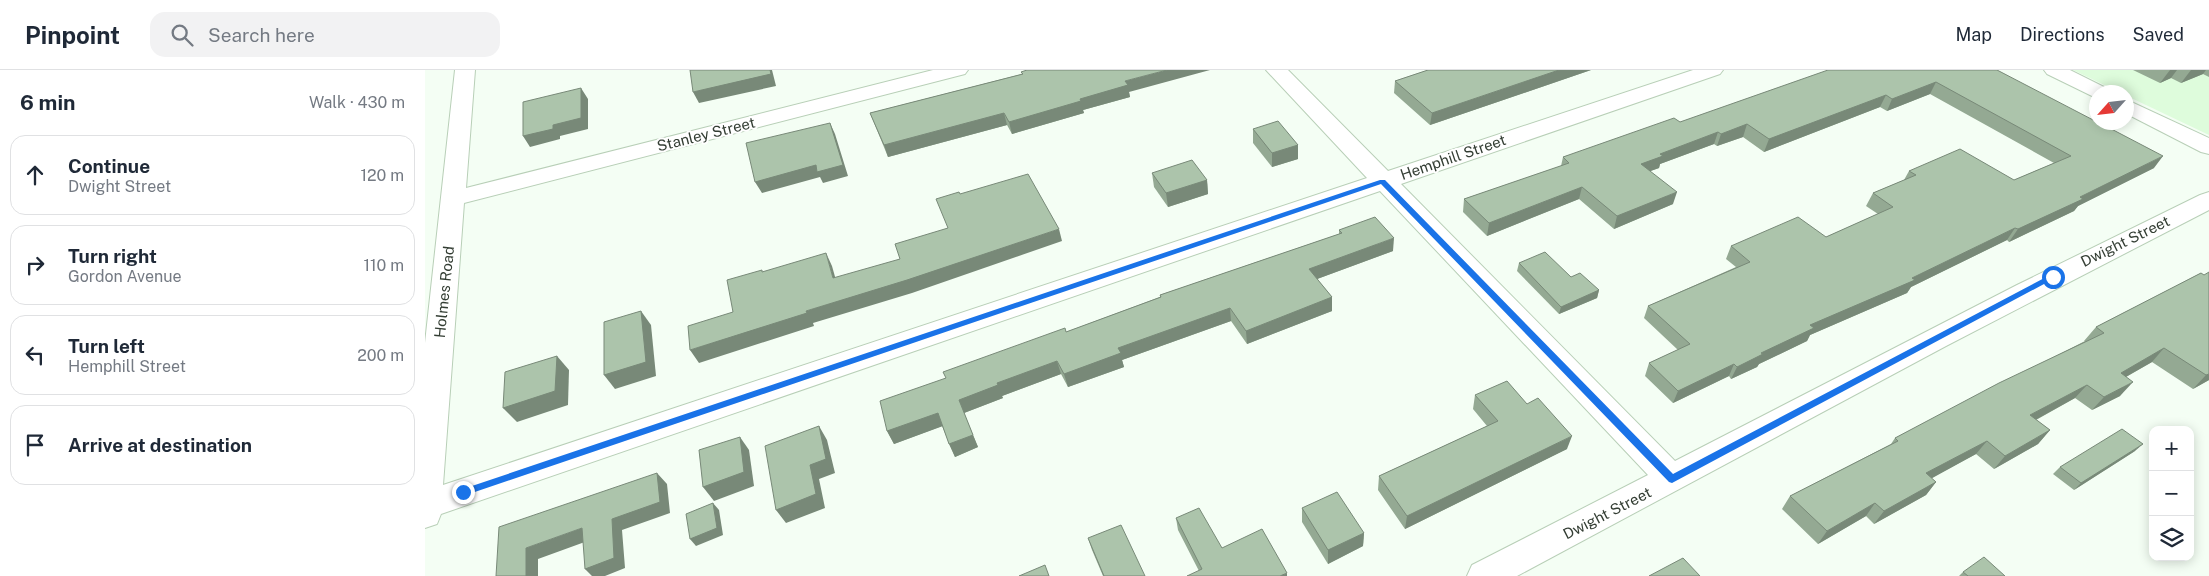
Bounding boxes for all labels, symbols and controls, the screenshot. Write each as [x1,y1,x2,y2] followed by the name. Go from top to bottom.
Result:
[150,12,500,57] search box
[25,21,120,49] text: Pinpoint
[168,21,196,49] icon: search
[208,24,315,46] text: Search here
[1955,24,1992,45] text: Map
[2020,24,2105,45] text: Directions
[2133,24,2184,45] text: Saved
[2089,85,2134,130] north arrow
[20,90,76,115] text: 6 min
[309,93,405,112] text: Walk · 430 m
[655,114,757,154] street label: Stanley Street
[1398,131,1508,183] street label: Hemphill Street
[68,155,150,177] text: Continue
[21,161,49,189] icon: ahead
[360,166,404,185] text: 120 m
[68,177,171,196] text: Dwight Street
[2078,212,2172,270] street label: Dwight Street
[68,245,157,267] text: Turn right
[431,245,457,339] street label: Holmes Road
[21,251,49,279] icon: right
[363,256,404,275] text: 110 m
[2042,266,2065,289] route start
[68,267,182,286] text: Gordon Avenue
[68,335,145,357] text: Turn left
[21,341,49,369] icon: left
[357,346,404,365] text: 200 m
[68,357,186,376] text: Hemphill Street
[2149,426,2194,561] map controls
[2149,426,2194,471] button: +
[21,431,49,459] icon: arrive
[68,434,252,456] text: Arrive at destination
[2149,471,2194,516] button: −
[452,481,475,504] route end
[1560,483,1654,543] street label: Dwight Street
[2149,516,2194,561] button: layers

